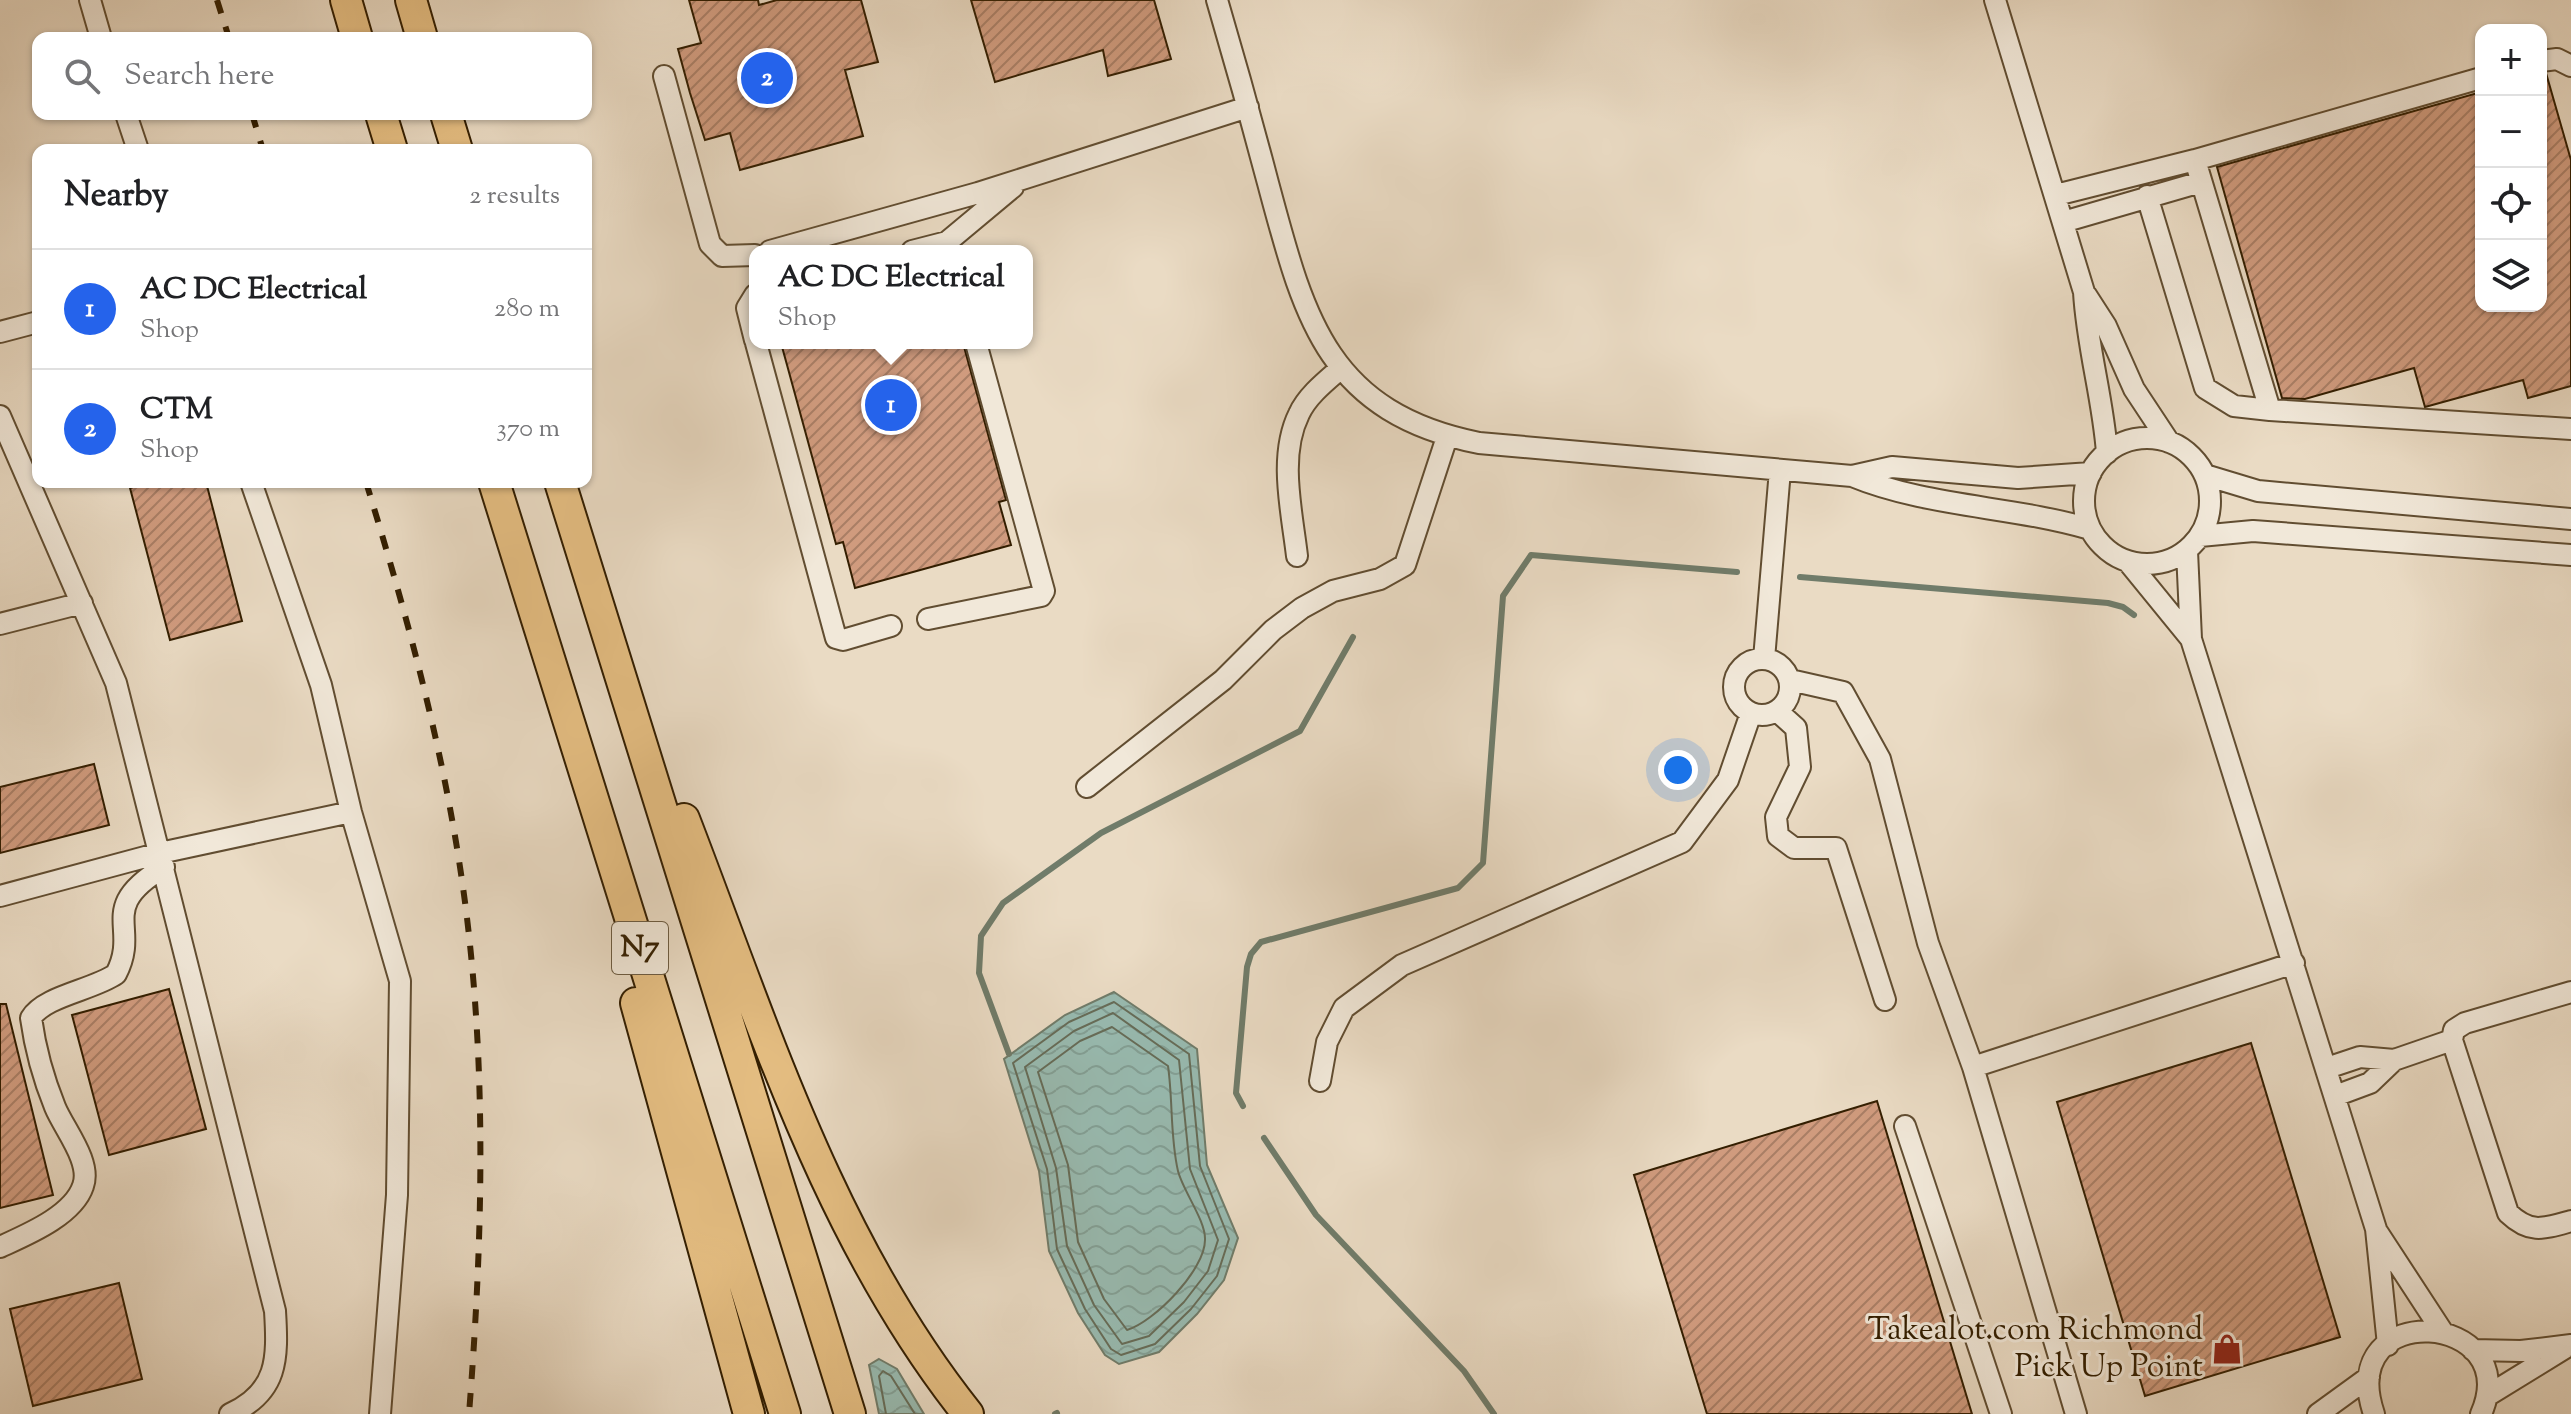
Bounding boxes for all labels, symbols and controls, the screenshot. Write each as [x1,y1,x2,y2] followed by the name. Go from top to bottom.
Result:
[2475,24,2547,312] map controls
[2475,24,2547,96] button: +
[32,32,592,120] search box
[741,48,793,108] pin: 2
[60,54,104,98] icon: search
[124,55,274,98] text: Search here
[2475,96,2547,168] button: −
[2475,168,2547,240] button: locate
[64,172,169,221] text: Nearby
[469,178,560,215] text: 2 results
[2475,240,2547,312] button: layers
[749,245,1033,349] popup
[777,257,1005,300] text: AC DC Electrical
[140,269,367,312] text: AC DC Electrical
[86,291,94,328] text: 1
[494,291,560,328] text: 280 m
[777,300,836,337] text: Shop
[140,312,199,349] text: Shop
[865,375,917,435] pin: 1
[140,389,213,432] text: CTM
[84,411,96,448] text: 2
[496,411,560,448] text: 370 m
[140,432,199,469] text: Shop
[1658,750,1698,790] your location
[612,922,668,974] road number: N7
[1867,1308,2203,1391] place label: Takealot.com Richmond Pick Up Point
[2210,1332,2244,1366] shop icon: Takealot.com Richmond Pick Up Point

